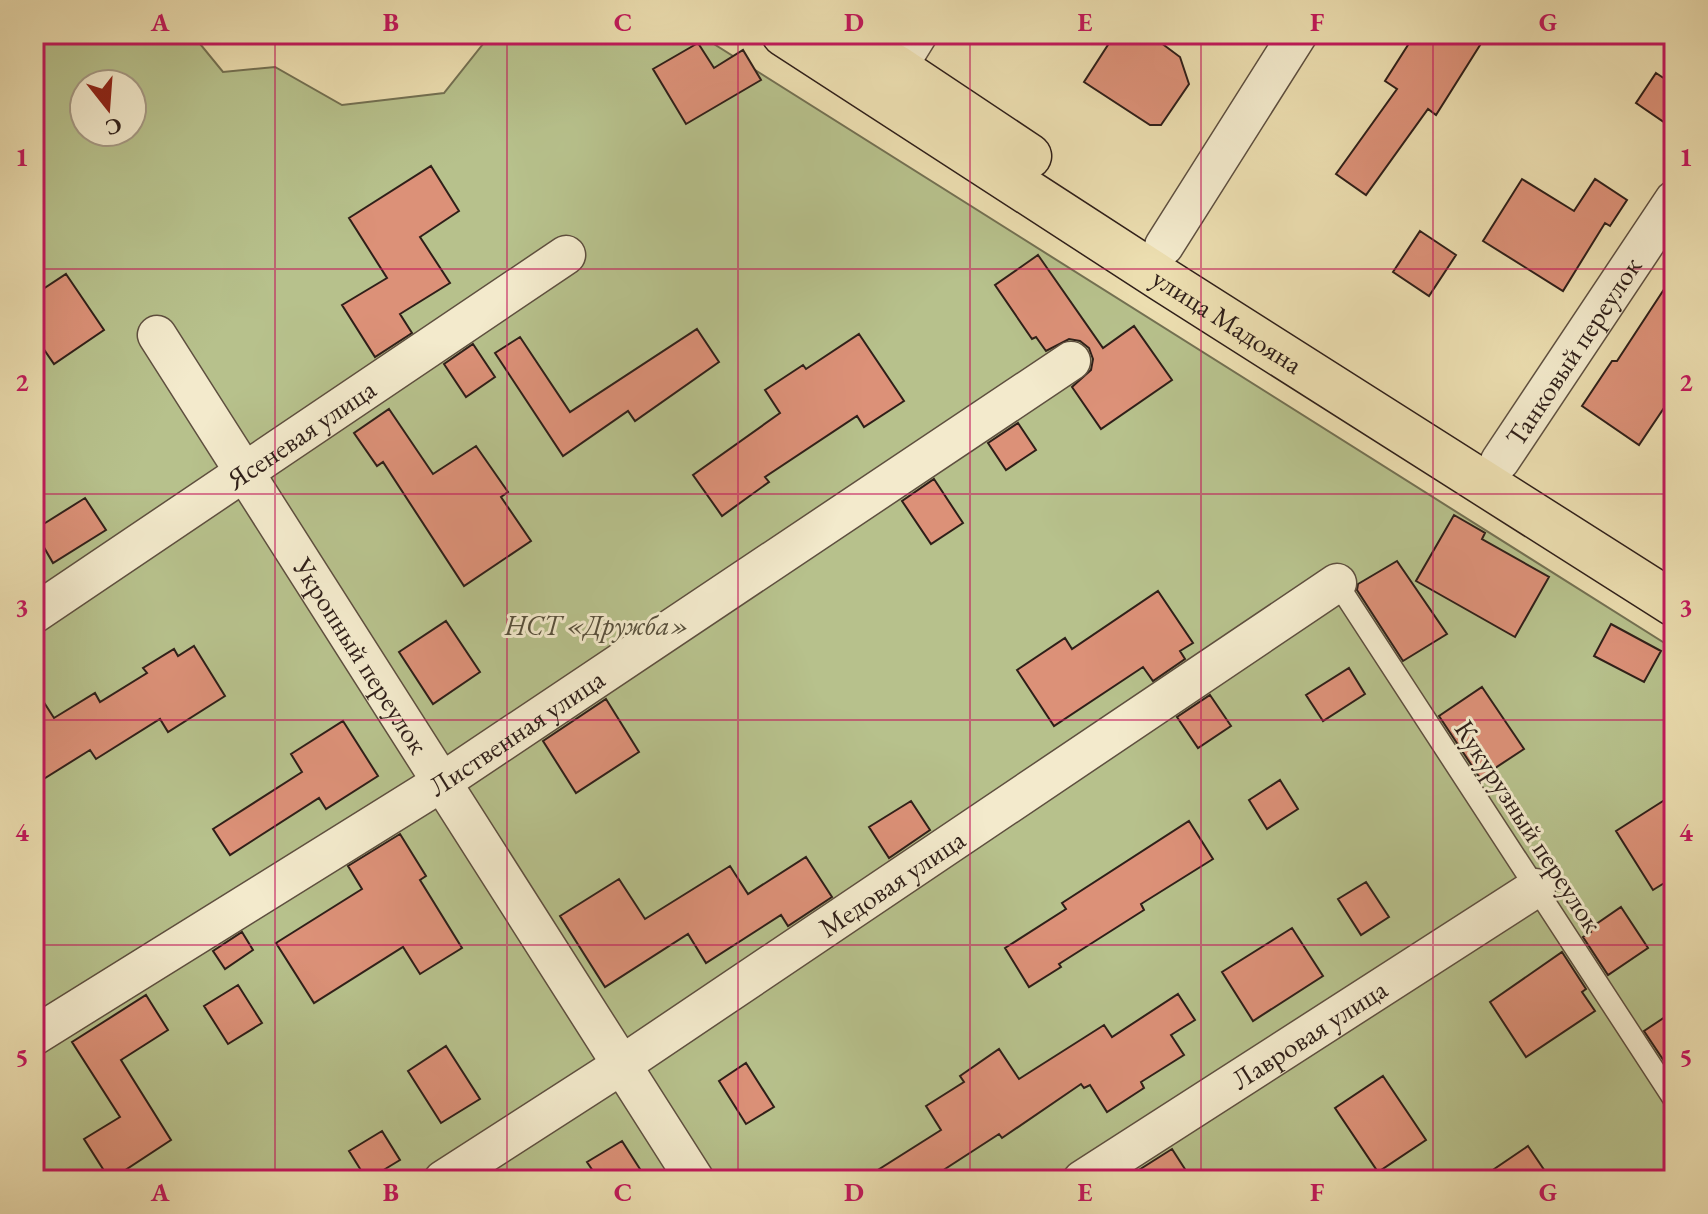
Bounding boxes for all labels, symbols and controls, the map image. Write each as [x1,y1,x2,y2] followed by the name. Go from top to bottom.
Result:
[150,5,170,39] text: A
[383,5,399,39] text: B
[614,5,632,39] text: C
[844,5,864,39] text: D
[1078,5,1093,39] text: E
[1310,5,1324,39] text: F
[1539,5,1558,39] text: G
[68,68,148,148] north arrow
[102,110,125,143] text: С
[15,140,29,174] text: 1
[1679,140,1693,174] text: 1
[1497,249,1649,453] street label: Танковый переулок
[1145,259,1310,382] street label: улица Мадояна
[15,365,29,399] text: 2
[1679,365,1693,399] text: 2
[218,370,383,498] street label: Ясеневая улица
[285,550,437,761] street label: Укропный переулок
[15,590,29,624] text: 3
[1679,590,1693,624] text: 3
[504,607,689,643] park label: НСТ «Дружба»
[422,660,612,804] street label: Лиственная улица
[1447,713,1611,939] street label: Кукурузный переулок
[15,815,29,849] text: 4
[1679,815,1693,849] text: 4
[812,820,972,945] street label: Медовая улица
[1224,970,1394,1097] street label: Лавровая улица
[15,1040,29,1074] text: 5
[1679,1040,1693,1074] text: 5
[150,1175,170,1209] text: A
[383,1175,399,1209] text: B
[614,1175,632,1209] text: C
[844,1175,864,1209] text: D
[1078,1175,1093,1209] text: E
[1310,1175,1324,1209] text: F
[1539,1175,1558,1209] text: G

